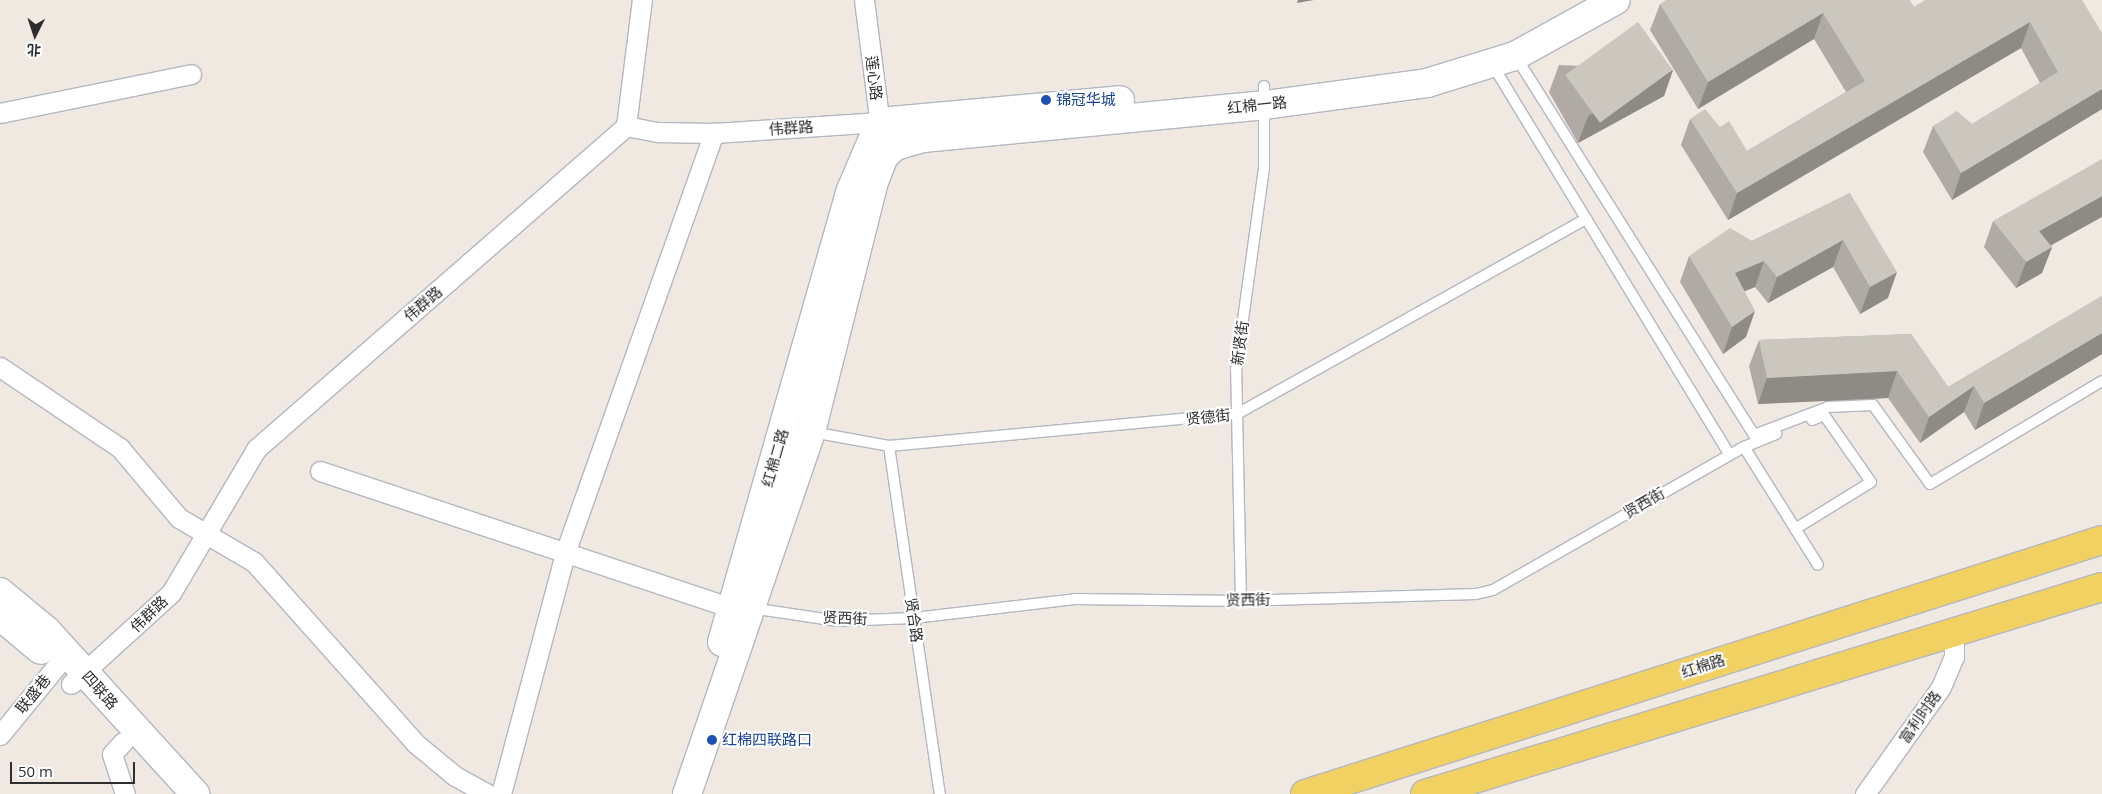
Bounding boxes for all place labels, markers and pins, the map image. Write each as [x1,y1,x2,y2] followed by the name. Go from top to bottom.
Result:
[1056,91,1116,109] place label: 锦冠华城
[1040,94,1052,106] marker: 锦冠华城
[722,731,812,749] place label: 红棉四联路口
[706,734,718,746] marker: 红棉四联路口

